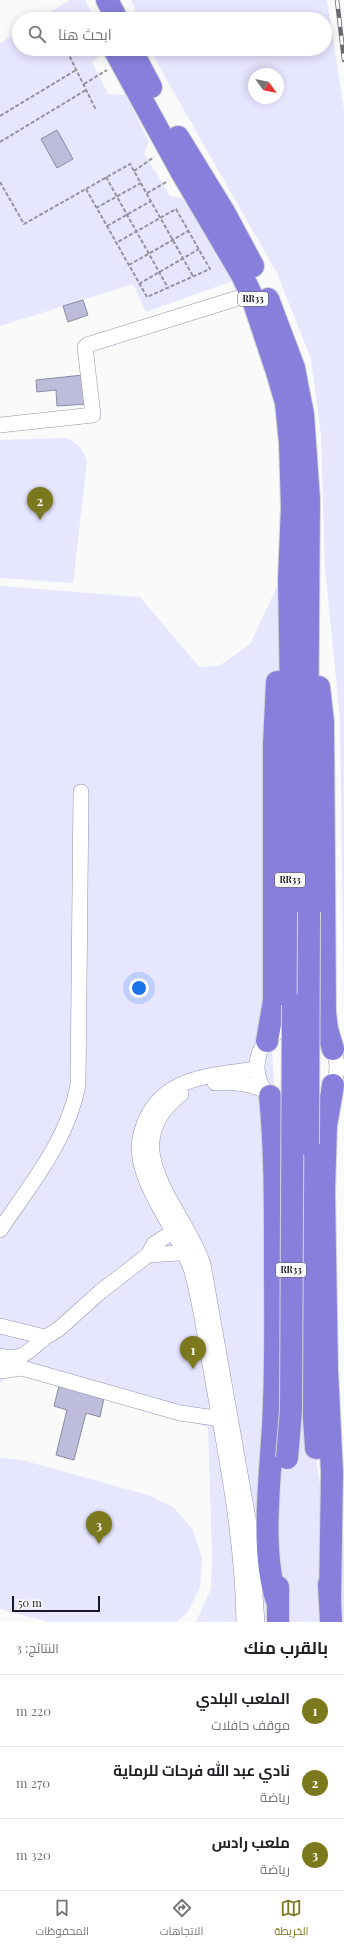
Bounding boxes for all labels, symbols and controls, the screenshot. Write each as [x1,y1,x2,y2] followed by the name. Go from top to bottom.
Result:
[12,12,332,56] search box
[26,23,48,45] icon: search
[58,24,112,44] text: ابحث هنا
[248,68,284,104] north arrow
[238,292,268,306] road number: RR33
[27,487,53,520] pin: 2
[275,873,305,887] road number: RR33
[129,978,149,998] your location
[276,1263,306,1277] road number: RR33
[180,1336,206,1369] pin: 1
[86,1511,112,1544] pin: 3
[12,1594,100,1613] scale bar
[18,1595,42,1610] text: 50 m
[244,1636,328,1658] text: بالقرب منك
[16,1639,59,1656] text: النتائج: 3
[196,1688,290,1708] text: الملعب البلدي
[16,1702,51,1719] text: 220 m
[313,1702,318,1719] text: 1
[211,1716,290,1733] text: موقف حافلات
[113,1760,290,1780] text: نادي عبد الله فرحات للرماية
[16,1774,50,1791] text: 270 m
[312,1774,318,1791] text: 2
[260,1788,290,1805] text: رياضة
[212,1832,290,1852] text: ملعب رادس
[16,1846,51,1863] text: 320 m
[312,1846,318,1863] text: 3
[260,1860,290,1877] text: رياضة
[35,1897,89,1941] tab: المحفوظات
[160,1897,203,1941] tab: الاتجاهات
[274,1897,309,1941] tab: الخريطة

